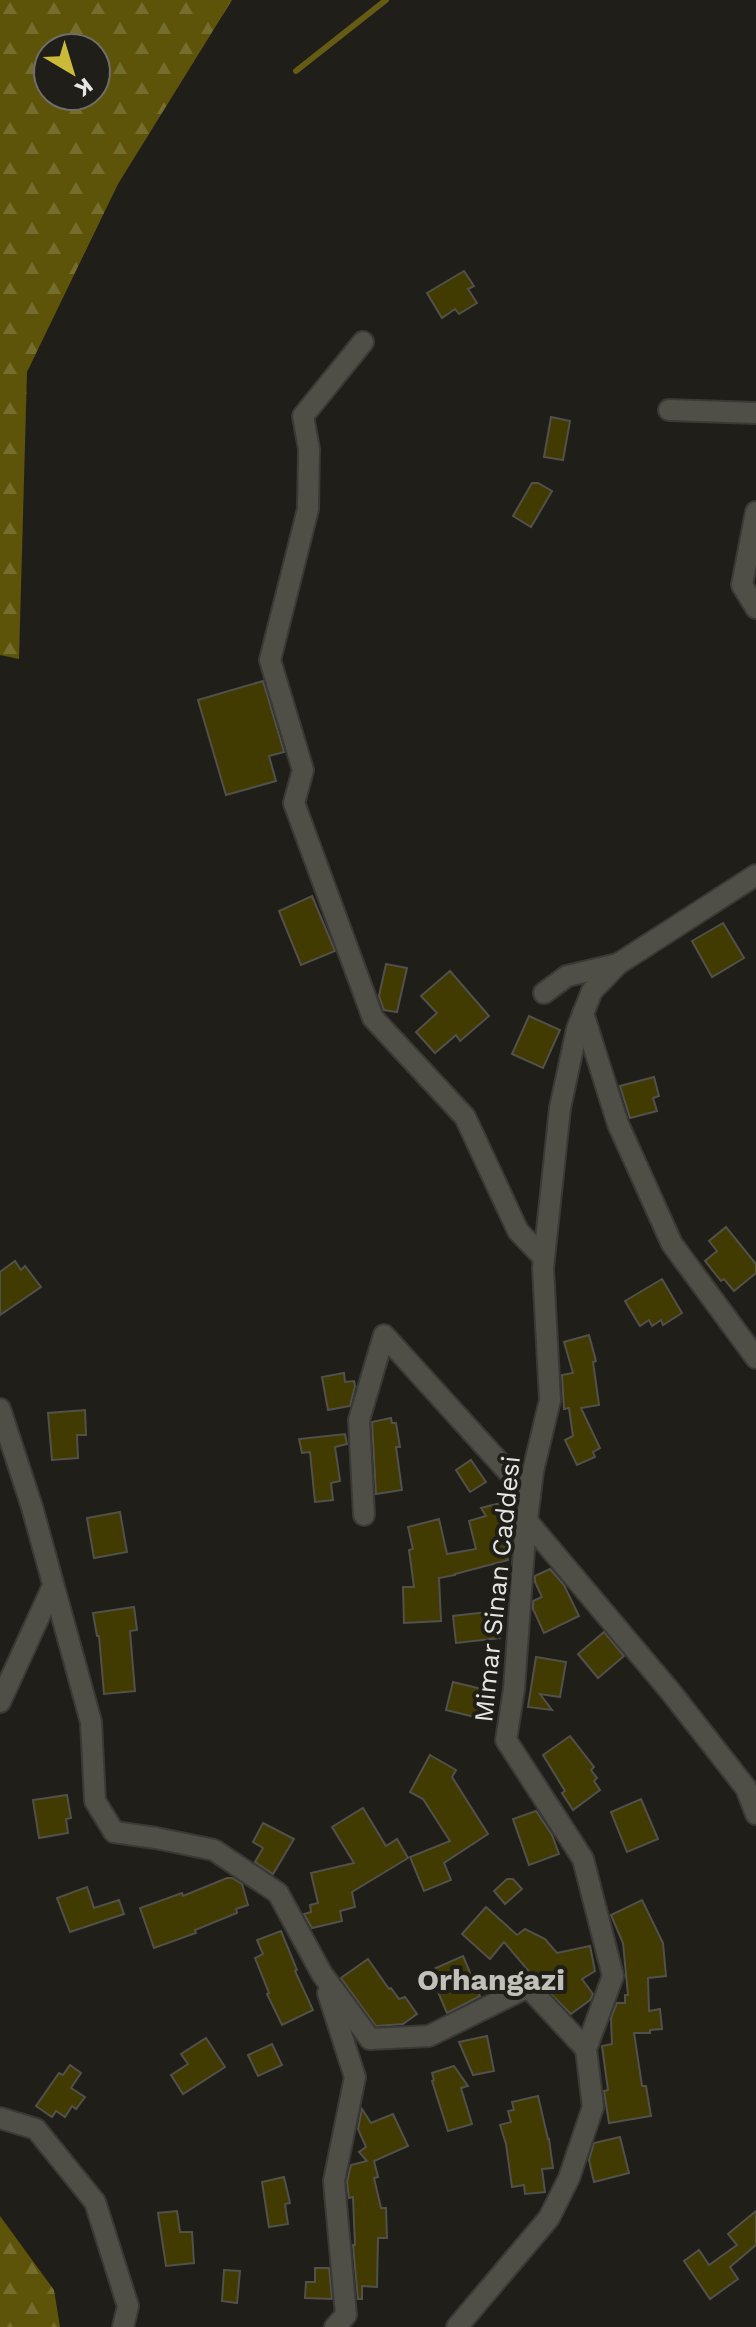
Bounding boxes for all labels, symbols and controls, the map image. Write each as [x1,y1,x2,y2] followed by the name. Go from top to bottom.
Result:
[32,32,112,112] north arrow
[70,73,98,102] text: K
[468,1454,526,1724] street label: Mimar Sinan Caddesi
[417,1962,565,1997] district label: Orhangazi

